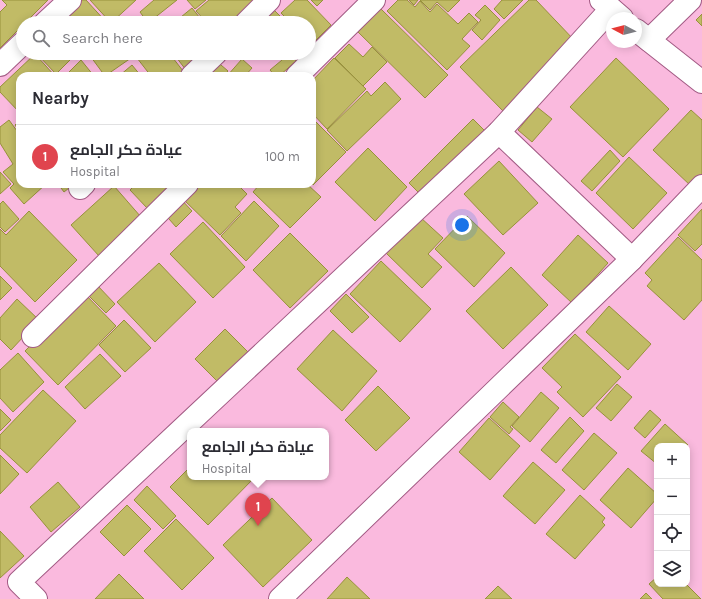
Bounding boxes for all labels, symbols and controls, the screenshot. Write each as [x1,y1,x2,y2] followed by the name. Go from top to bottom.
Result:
[606,12,642,48] north arrow
[16,16,316,60] search box
[30,27,52,49] icon: search
[62,29,143,47] text: Search here
[32,88,89,108] text: Nearby
[70,141,183,159] text: عيادة حكر الجامع
[43,149,47,164] text: 1
[265,149,300,164] text: 100 m
[70,164,120,179] text: Hospital
[452,215,472,235] your location
[187,428,329,480] popup
[202,438,314,456] text: عيادة حكر الجامع
[654,443,690,587] map controls
[654,443,690,479] button: +
[202,461,251,476] text: Hospital
[654,479,690,515] button: −
[245,493,271,526] pin: 1
[654,515,690,551] button: locate
[654,551,690,587] button: layers

